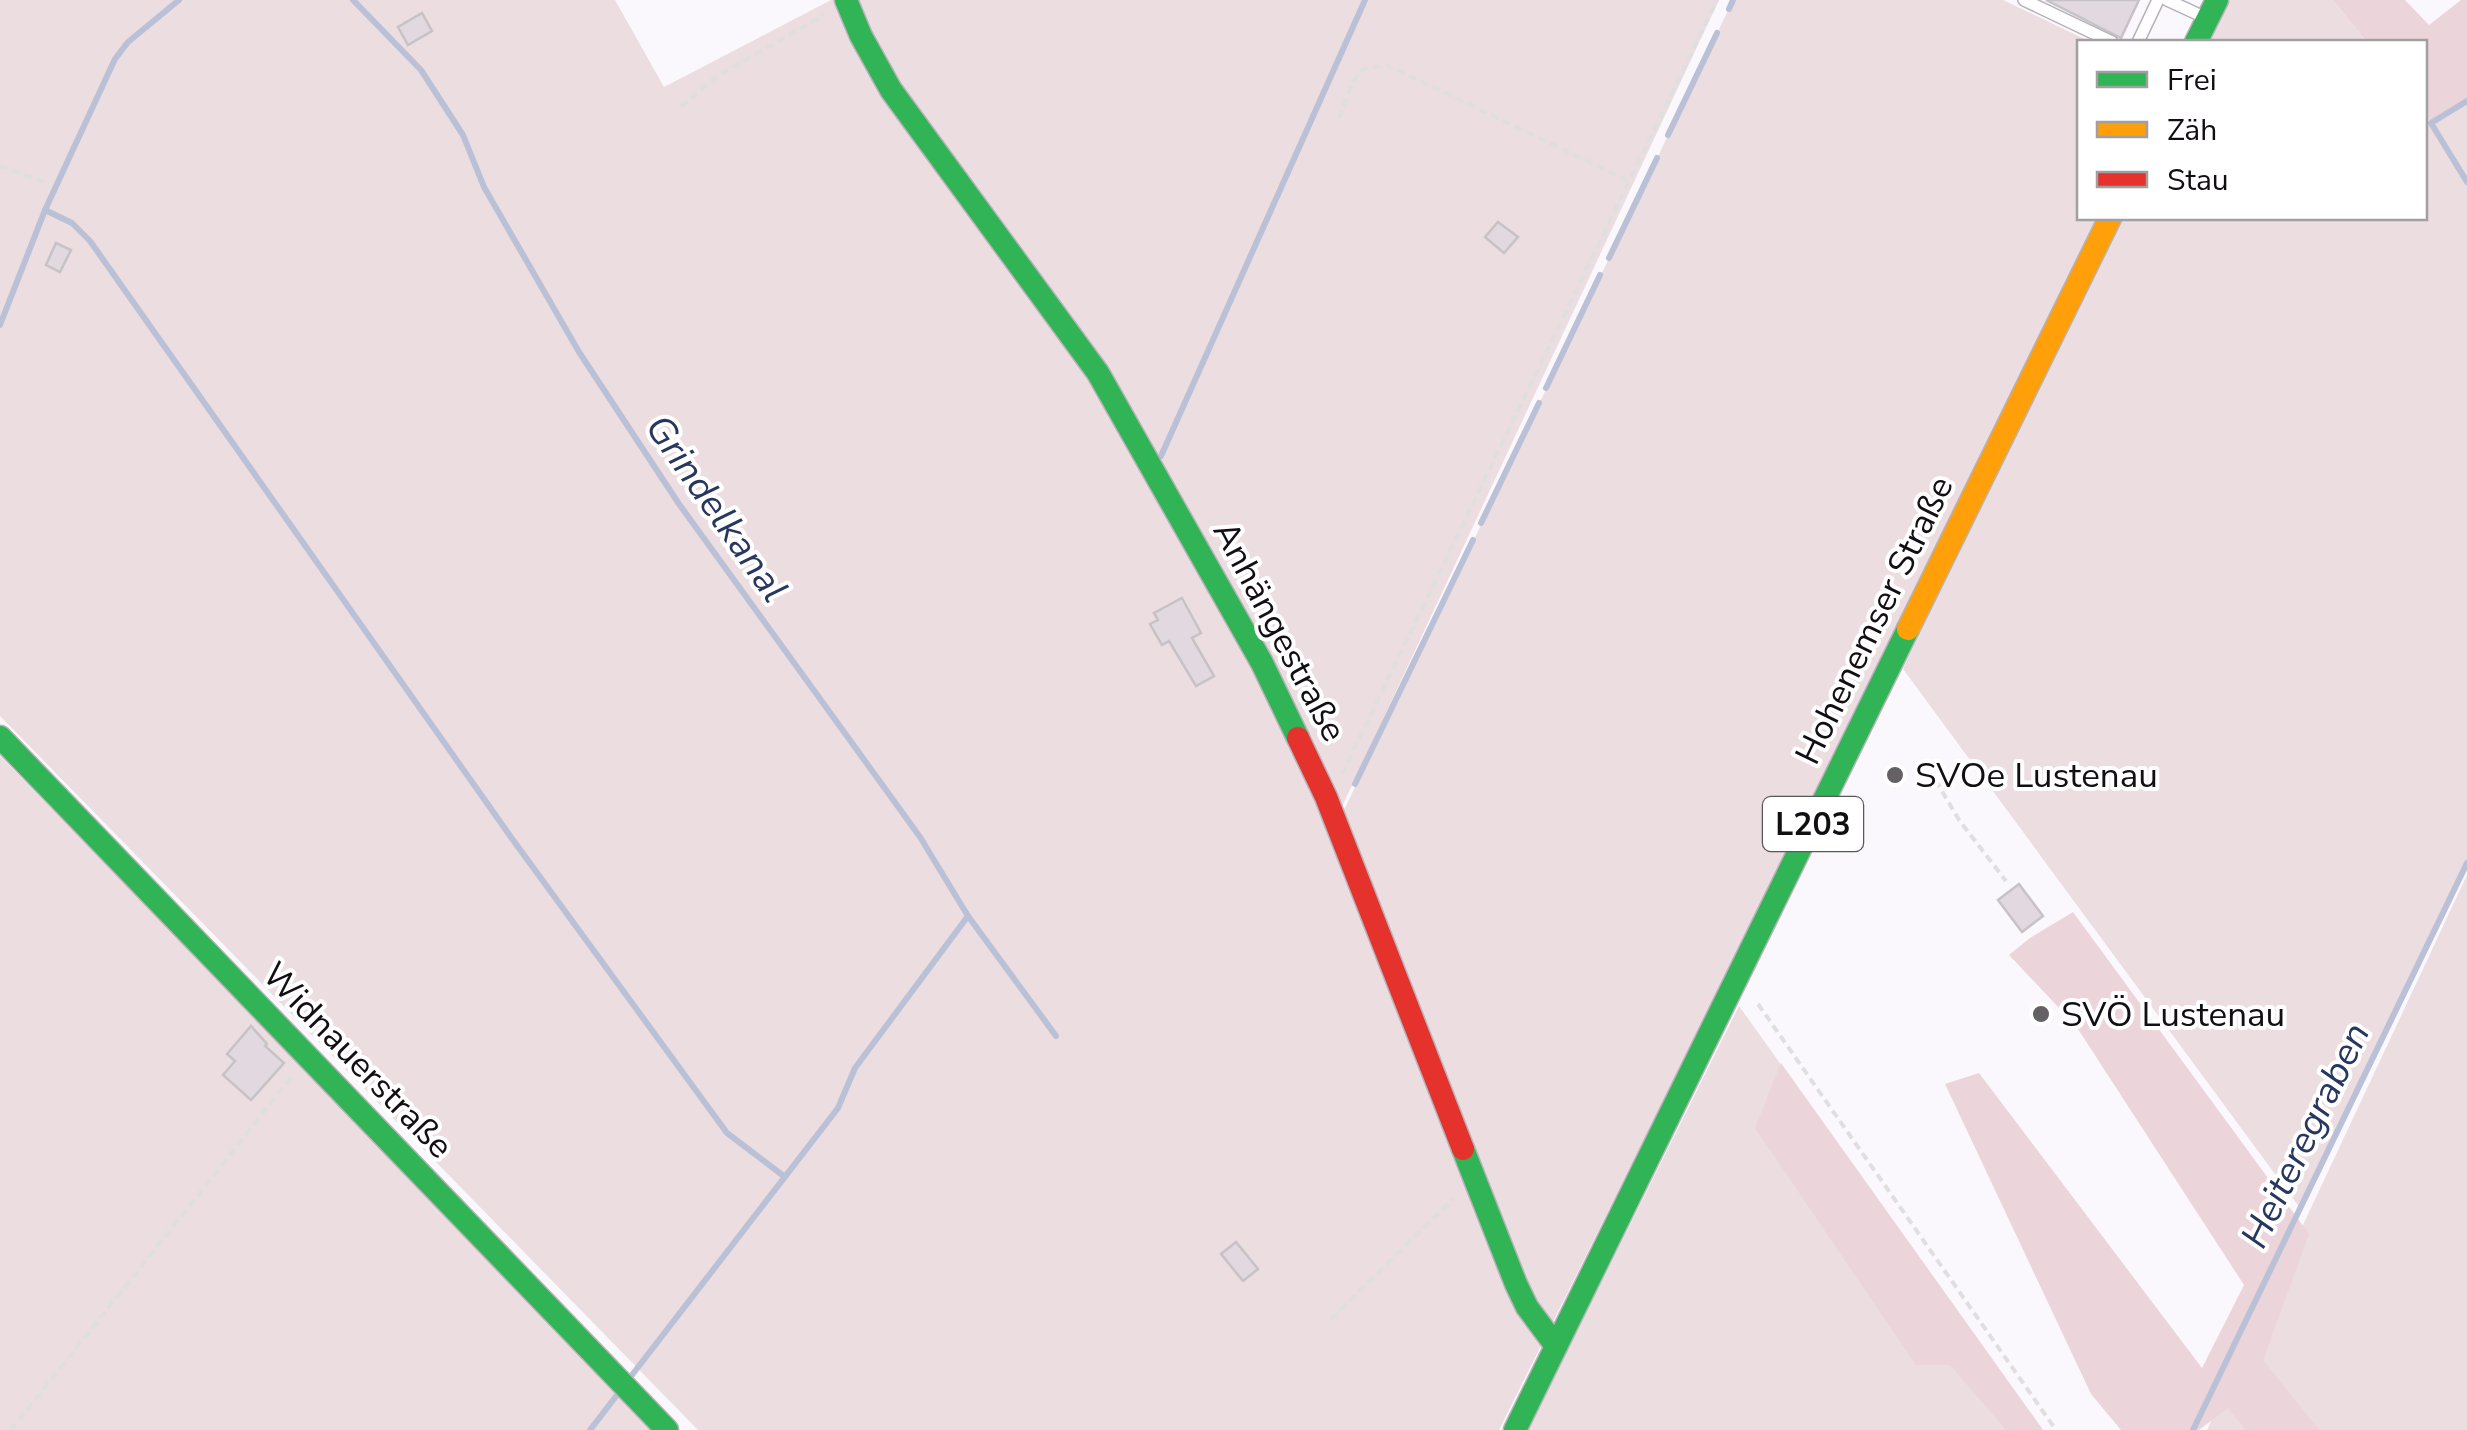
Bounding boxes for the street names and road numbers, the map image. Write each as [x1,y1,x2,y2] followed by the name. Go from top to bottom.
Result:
[1784,468,1965,772] street label: Hohenemser Straße
[1202,513,1357,749] street label: Anhängestraße
[1763,797,1863,851] road number: L203
[252,952,463,1169] street label: Widnauerstraße

